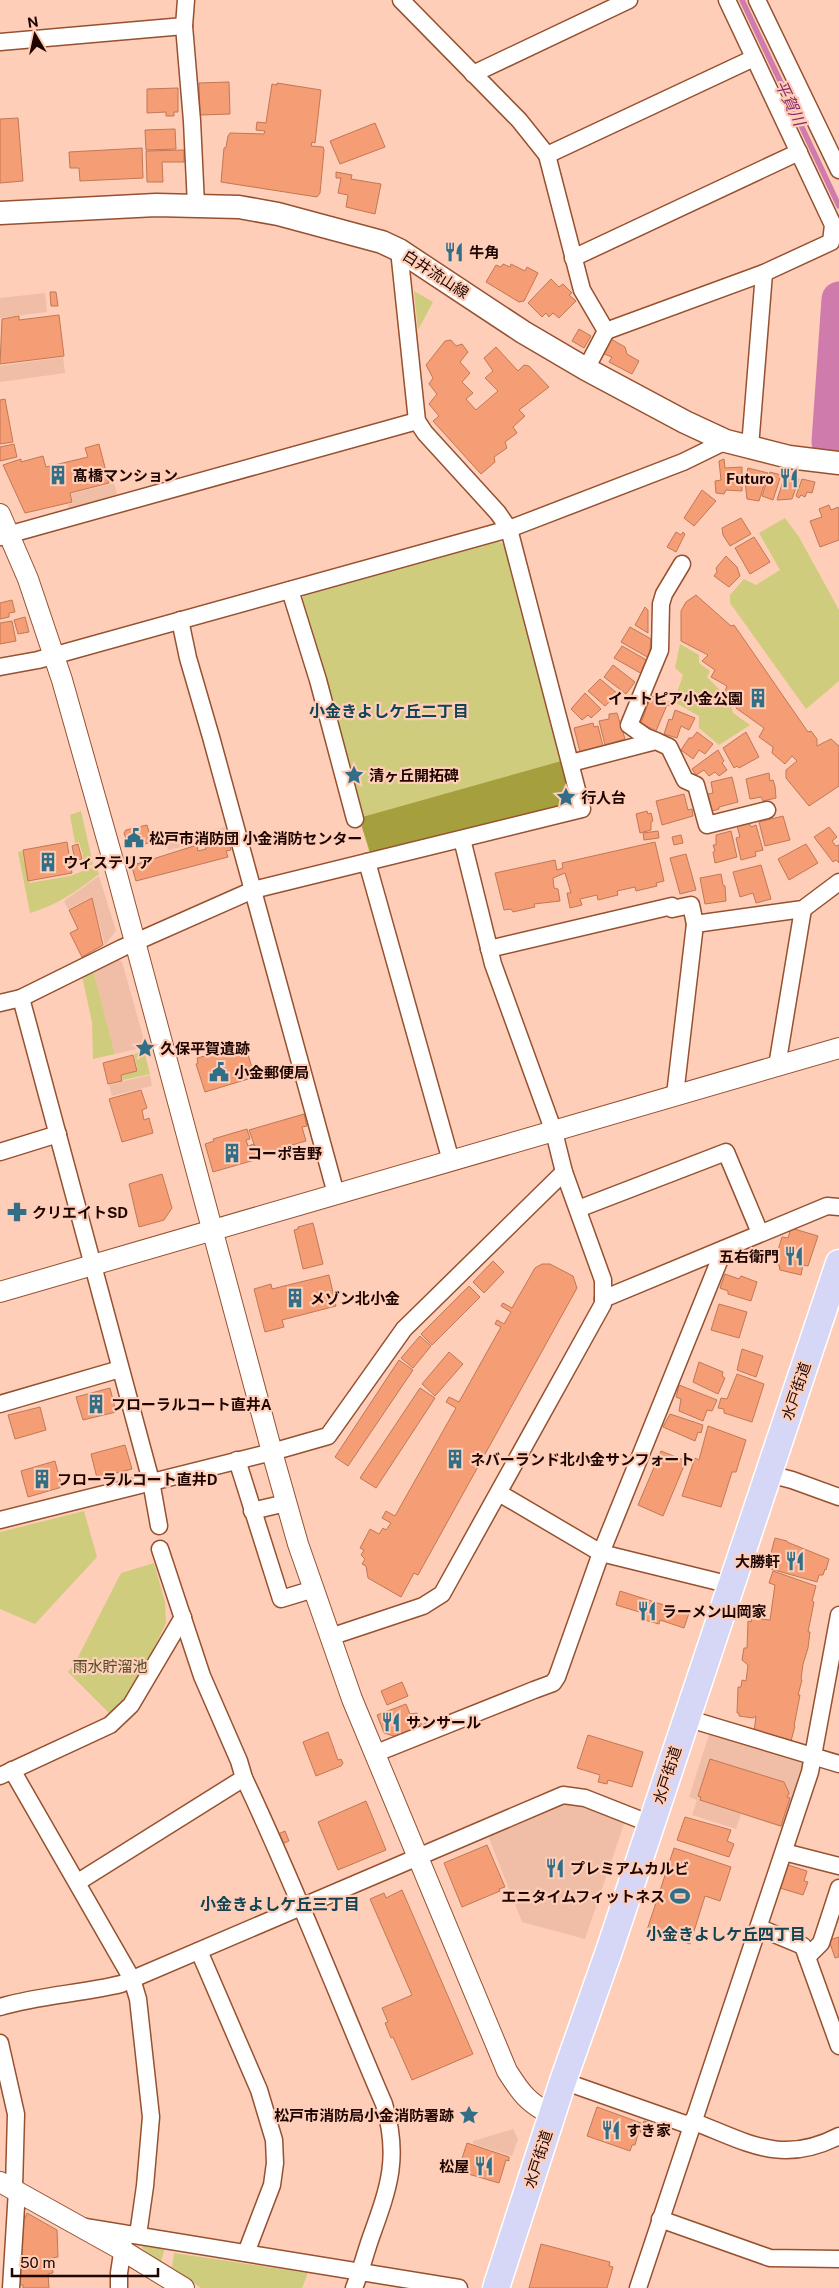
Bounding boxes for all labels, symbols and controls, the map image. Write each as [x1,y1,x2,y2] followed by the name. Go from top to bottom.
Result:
[10,10,60,60] north arrow
[26,13,40,31] text: N
[771,77,810,131] water label: 平賀川
[443,241,465,263] restaurant icon: 牛角
[469,244,499,261] place label: 牛角
[400,246,472,302] street label: 白井流山線
[47,464,69,486] building icon: 髙橋マンション
[73,467,178,484] place label: 髙橋マンション
[778,467,800,489] restaurant icon: Futuro
[726,470,774,487] place label: Futuro
[747,687,769,709] building icon: イートピア小金公園
[608,690,743,707] place label: イートピア小金公園
[309,702,469,721] district label: 小金きよしケ丘二丁目
[343,764,365,786] place icon: 清ヶ丘開拓碑
[369,767,459,784] place label: 清ヶ丘開拓碑
[555,786,577,808] place icon: 行人台
[581,789,626,806] place label: 行人台
[123,827,145,849] public building icon: 松戸市消防団 小金消防センター
[149,830,362,847] place label: 松戸市消防団 小金消防センター
[37,851,59,873] building icon: ウィステリア
[63,854,153,871] place label: ウィステリア
[134,1037,156,1059] place icon: 久保平賀遺跡
[160,1040,250,1057] place label: 久保平賀遺跡
[208,1061,230,1083] public building icon: 小金郵便局
[234,1064,309,1081] place label: 小金郵便局
[221,1142,243,1164] building icon: コーポ吉野
[247,1145,322,1162] place label: コーポ吉野
[6,1201,28,1223] pharmacy icon: クリエイトSD
[32,1204,128,1221] place label: クリエイトSD
[783,1245,805,1267] restaurant icon: 五右衛門
[719,1248,779,1265] place label: 五右衛門
[284,1287,306,1309] building icon: メゾン北小金
[310,1290,400,1307] place label: メゾン北小金
[778,1360,814,1422] street label: 水戸街道
[85,1393,107,1415] building icon: フローラルコート直井A
[111,1396,272,1413] place label: フローラルコート直井A
[444,1448,466,1470] building icon: ネバーランド北小金サンフォート
[470,1451,695,1468] place label: ネバーランド北小金サンフォート
[31,1468,53,1490] building icon: フローラルコート直井D
[57,1471,218,1488] place label: フローラルコート直井D
[784,1550,806,1572] restaurant icon: 大勝軒
[735,1553,780,1570] place label: 大勝軒
[636,1600,658,1622] restaurant icon: ラーメン山岡家
[662,1603,766,1620] place label: ラーメン山岡家
[72,1658,148,1675] park label: 雨水貯溜池
[380,1711,402,1733] restaurant icon: サンサール
[406,1714,481,1731] place label: サンサール
[650,1744,684,1806] street label: 水戸街道
[544,1857,566,1879] restaurant icon: プレミアムカルビ
[570,1860,689,1877] place label: プレミアムカルビ
[669,1885,691,1907] sports icon: エニタイムフィットネス
[501,1888,665,1905] place label: エニタイムフィットネス
[200,1895,360,1914] district label: 小金きよしケ丘三丁目
[646,1925,806,1944] district label: 小金きよしケ丘四丁目
[458,2104,480,2126] place icon: 松戸市消防局小金消防署跡
[274,2107,454,2124] place label: 松戸市消防局小金消防署跡
[600,2119,622,2141] restaurant icon: すき家
[626,2122,671,2139] place label: すき家
[521,2128,555,2190] street label: 水戸街道
[473,2155,495,2177] restaurant icon: 松屋
[439,2158,469,2175] place label: 松屋
[12,2246,159,2278] scale bar
[20,2254,55,2271] text: 50 m

